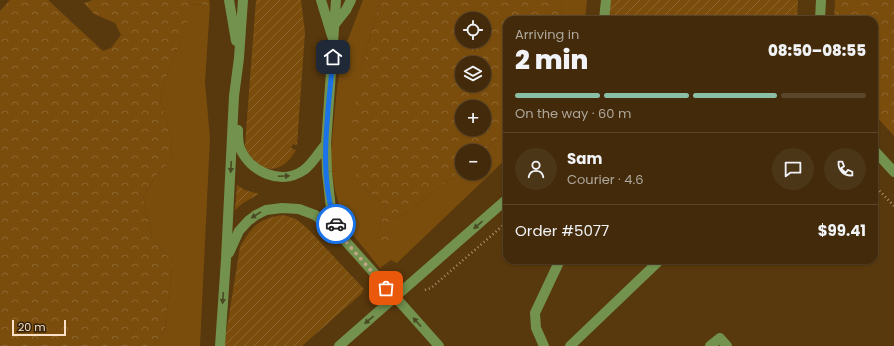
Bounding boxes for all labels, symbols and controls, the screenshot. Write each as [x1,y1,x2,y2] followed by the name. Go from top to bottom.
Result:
[455,12,491,180] map controls
[455,12,491,48] button: locate
[515,25,579,44] text: Arriving in
[316,40,350,74] pin
[768,40,866,61] text: 08:50–08:55
[515,42,588,78] text: 2 min
[322,46,344,68] icon: home
[455,56,491,92] button: layers
[455,100,491,136] button: +
[515,104,631,123] text: On the way · 60 m
[455,144,491,180] button: −
[515,148,557,190] button: person
[567,148,602,169] text: Sam
[772,148,814,190] button: chat
[824,148,866,190] button: phone
[228,161,234,174] one-way arrow
[567,170,644,189] text: Courier · 4.6
[278,173,291,179] one-way arrow
[316,204,356,244] courier
[250,212,262,219] one-way arrow
[325,213,347,235] icon: car
[515,220,609,241] text: Order #5077
[818,220,866,241] text: $99.41
[473,221,483,230] one-way arrow
[369,271,403,305] pin
[375,277,397,299] icon: bag
[220,292,227,304] one-way arrow
[365,315,374,324] one-way arrow
[412,317,422,327] one-way arrow
[12,318,66,337] scale bar
[18,319,46,335] text: 20 m

